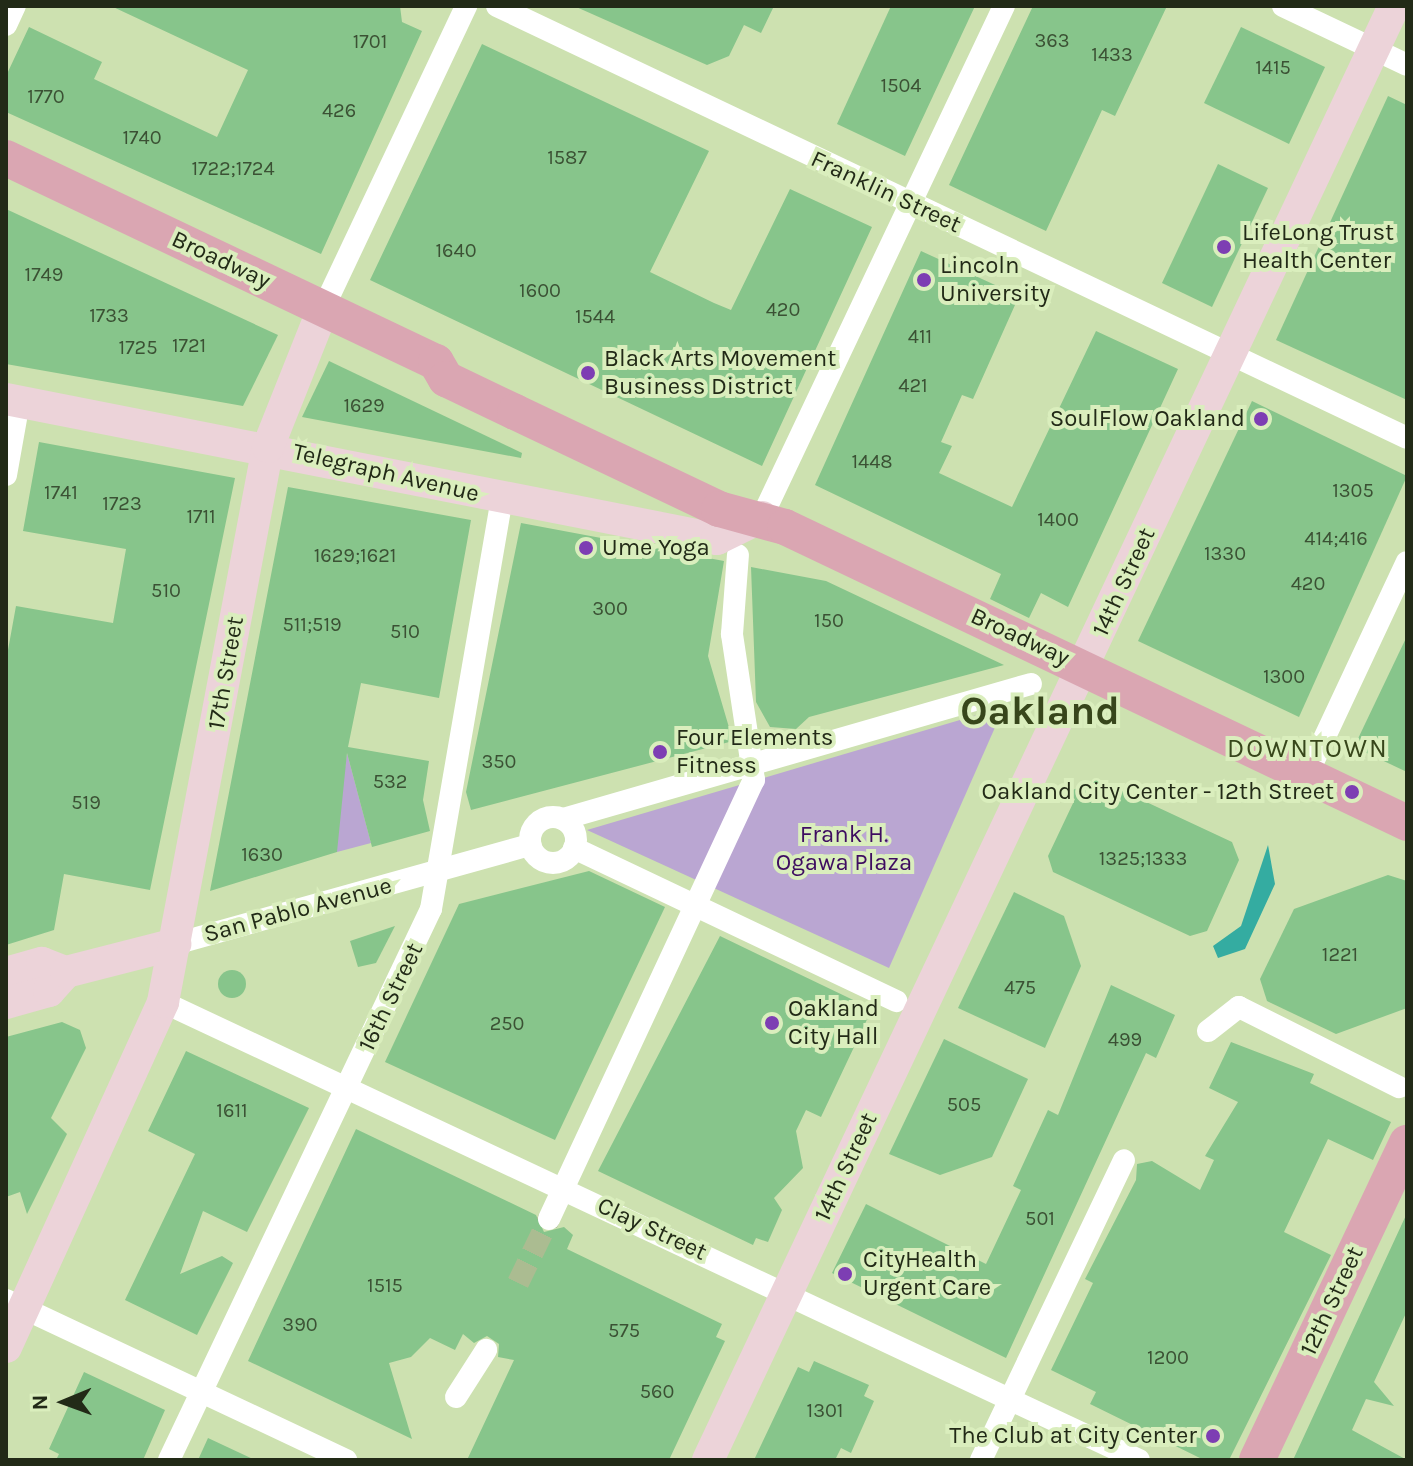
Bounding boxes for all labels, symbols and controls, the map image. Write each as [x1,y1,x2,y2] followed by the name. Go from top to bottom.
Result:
[1034,28,1070,52] house number: 363
[353,29,387,53] house number: 1701
[1091,42,1133,66] house number: 1433
[1255,55,1291,79] house number: 1415
[881,73,921,97] house number: 1504
[27,84,65,108] house number: 1770
[322,98,356,122] house number: 426
[122,125,162,149] house number: 1740
[547,145,587,169] house number: 1587
[806,145,966,239] street label: Franklin Street
[191,156,275,180] house number: 1722;1724
[1242,219,1394,275] place label: LifeLong Trust Health Center
[167,225,275,295] street label: Broadway
[1213,236,1235,258] marker: LifeLong Trust Health Center
[435,238,477,262] house number: 1640
[940,252,1050,308] place label: Lincoln University
[25,262,63,286] house number: 1749
[915,271,933,289] marker: Lincoln University
[519,278,561,302] house number: 1600
[766,297,800,321] house number: 420
[89,303,129,327] house number: 1733
[575,304,615,328] house number: 1544
[908,324,932,348] house number: 411
[172,333,206,357] house number: 1721
[119,335,157,359] house number: 1725
[604,345,836,401] place label: Black Arts Movement Business District
[579,364,597,382] marker: Black Arts Movement Business District
[898,373,928,397] house number: 421
[343,393,385,417] house number: 1629
[1050,405,1245,433] place label: SoulFlow Oakland
[1252,410,1270,428] marker: SoulFlow Oakland
[290,438,482,508] street label: Telegraph Avenue
[851,449,893,473] house number: 1448
[1332,478,1374,502] house number: 1305
[44,480,78,504] house number: 1741
[102,491,142,515] house number: 1723
[186,504,216,528] house number: 1711
[1037,507,1079,531] house number: 1400
[1086,523,1162,641] street label: 14th Street
[1304,526,1368,550] house number: 414;416
[602,534,710,562] place label: Ume Yoga
[577,539,595,557] marker: Ume Yoga
[1204,541,1246,565] house number: 1330
[314,543,396,567] house number: 1629;1621
[1291,571,1325,595] house number: 420
[151,578,181,602] house number: 510
[592,596,628,620] house number: 300
[966,602,1074,672] street label: Broadway
[814,608,844,632] house number: 150
[282,612,342,636] house number: 511;519
[202,614,250,732] street label: 17th Street
[390,619,420,643] house number: 510
[1263,664,1305,688] house number: 1300
[960,687,1120,735] district label: Oakland
[676,724,833,780] place label: Four Elements Fitness
[1227,733,1389,765] district label: DOWNTOWN
[651,743,669,761] marker: Four Elements Fitness
[482,749,516,773] house number: 350
[373,769,407,793] house number: 532
[981,778,1334,806] place label: Oakland City Center - 12th Street
[1341,781,1363,803] marker: Oakland City Center - 12th Street
[71,790,101,814] house number: 519
[776,821,912,877] park label: Frank H. Ogawa Plaza
[241,842,283,866] house number: 1630
[1099,846,1187,870] house number: 1325;1333
[201,871,395,949] street label: San Pablo Avenue
[352,938,430,1056] street label: 16th Street
[1322,942,1358,966] house number: 1221
[1004,975,1036,999] house number: 475
[788,995,879,1051] place label: Oakland City Hall
[490,1011,524,1035] house number: 250
[763,1014,781,1032] marker: Oakland City Hall
[1108,1027,1142,1051] house number: 499
[947,1092,981,1116] house number: 505
[216,1098,248,1122] house number: 1611
[808,1108,884,1226] street label: 14th Street
[593,1191,711,1267] street label: Clay Street
[1025,1206,1055,1230] house number: 501
[1294,1242,1370,1360] street label: 12th Street
[863,1246,991,1302] place label: CityHealth Urgent Care
[834,1263,856,1285] marker: CityHealth Urgent Care
[367,1273,403,1297] house number: 1515
[282,1312,318,1336] house number: 390
[608,1318,640,1342] house number: 575
[1147,1345,1189,1369] house number: 1200
[24,1362,104,1442] north arrow
[640,1379,674,1403] house number: 560
[27,1394,53,1411] text: N
[807,1398,843,1422] house number: 1301
[949,1422,1197,1450] place label: The Club at City Center
[1204,1427,1222,1445] marker: The Club at City Center

